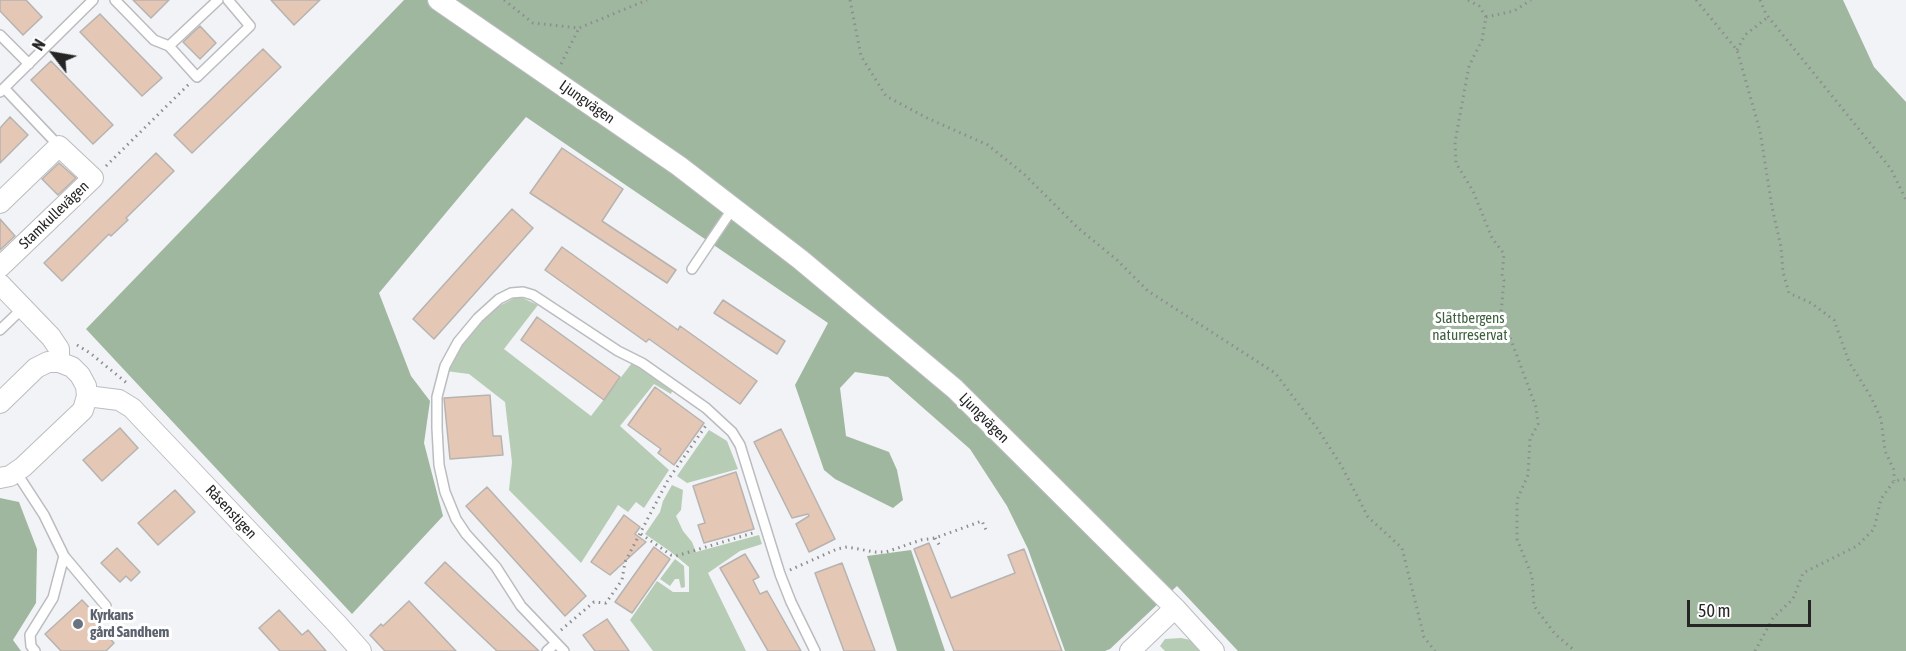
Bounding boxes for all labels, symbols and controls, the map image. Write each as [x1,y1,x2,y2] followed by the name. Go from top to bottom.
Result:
[24,24,84,84] north arrow
[28,36,49,53] text: N
[556,76,618,128] street label: Ljungvägen
[15,177,93,253] street label: Stamkullevägen
[1432,309,1508,344] park label: Slättbergens naturreservat
[955,389,1013,447] street label: Ljungvägen
[202,481,260,543] street label: Råsenstigen
[1690,588,1814,626] scale bar
[1698,600,1730,621] text: 50 m
[90,606,169,641] place label: Kyrkans gård Sandhem
[71,617,85,631] marker: Kyrkans gård Sandhem

